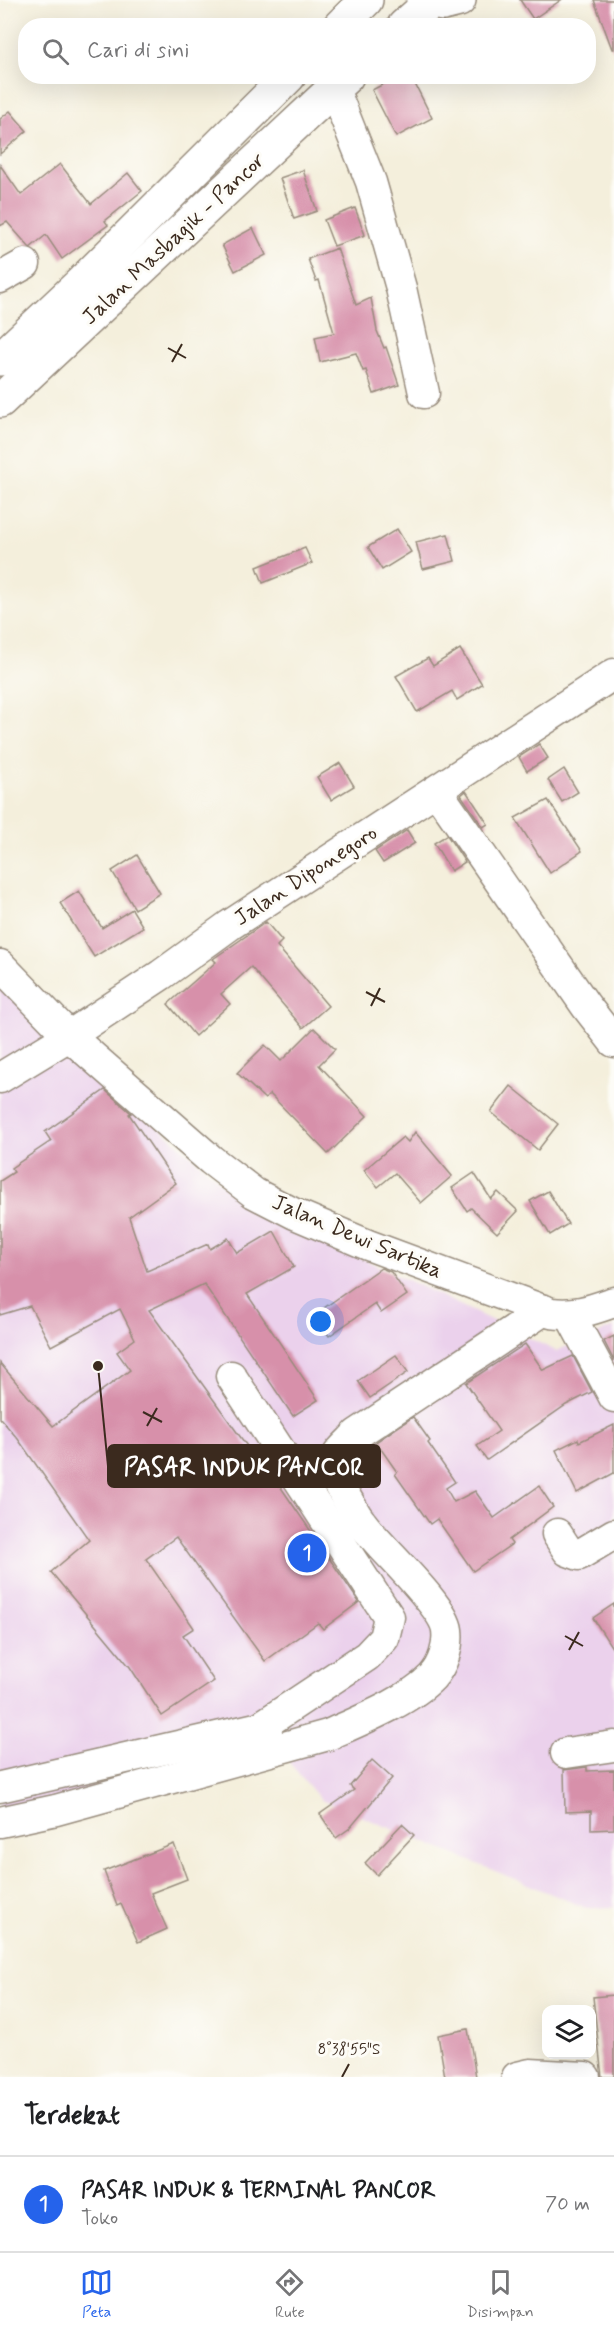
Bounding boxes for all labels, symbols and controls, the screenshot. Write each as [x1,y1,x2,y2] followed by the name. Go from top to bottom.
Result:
[18,18,596,84] search box
[39,35,72,68] icon: search
[87,37,189,65] text: Cari di sini
[76,147,272,332] street label: Jalan Masbagik - Pancor
[229,819,383,934] street label: Jalan Diponegoro
[268,1189,446,1285] street label: Jalan Dewi Sartika
[306,1307,335,1336] your location
[108,1445,380,1487] callout: PASAR INDUK PANCOR
[124,1453,364,1484] text: PASAR INDUK PANCOR
[288,1530,326,1576] pin: 1
[542,2005,596,2059] map controls
[542,2005,596,2059] button: layers
[318,2040,380,2060] text: 8°38'55"S
[24,2099,120,2133] text: Terdekat
[81,2177,435,2205] text: PASAR INDUK & TERMINAL PANCOR
[39,2191,48,2218] text: 1
[545,2191,590,2218] text: 70 m
[81,2205,118,2232] text: Toko
[80,2266,113,2323] tab: Peta
[273,2266,306,2323] tab: Rute
[467,2266,534,2323] tab: Disimpan

